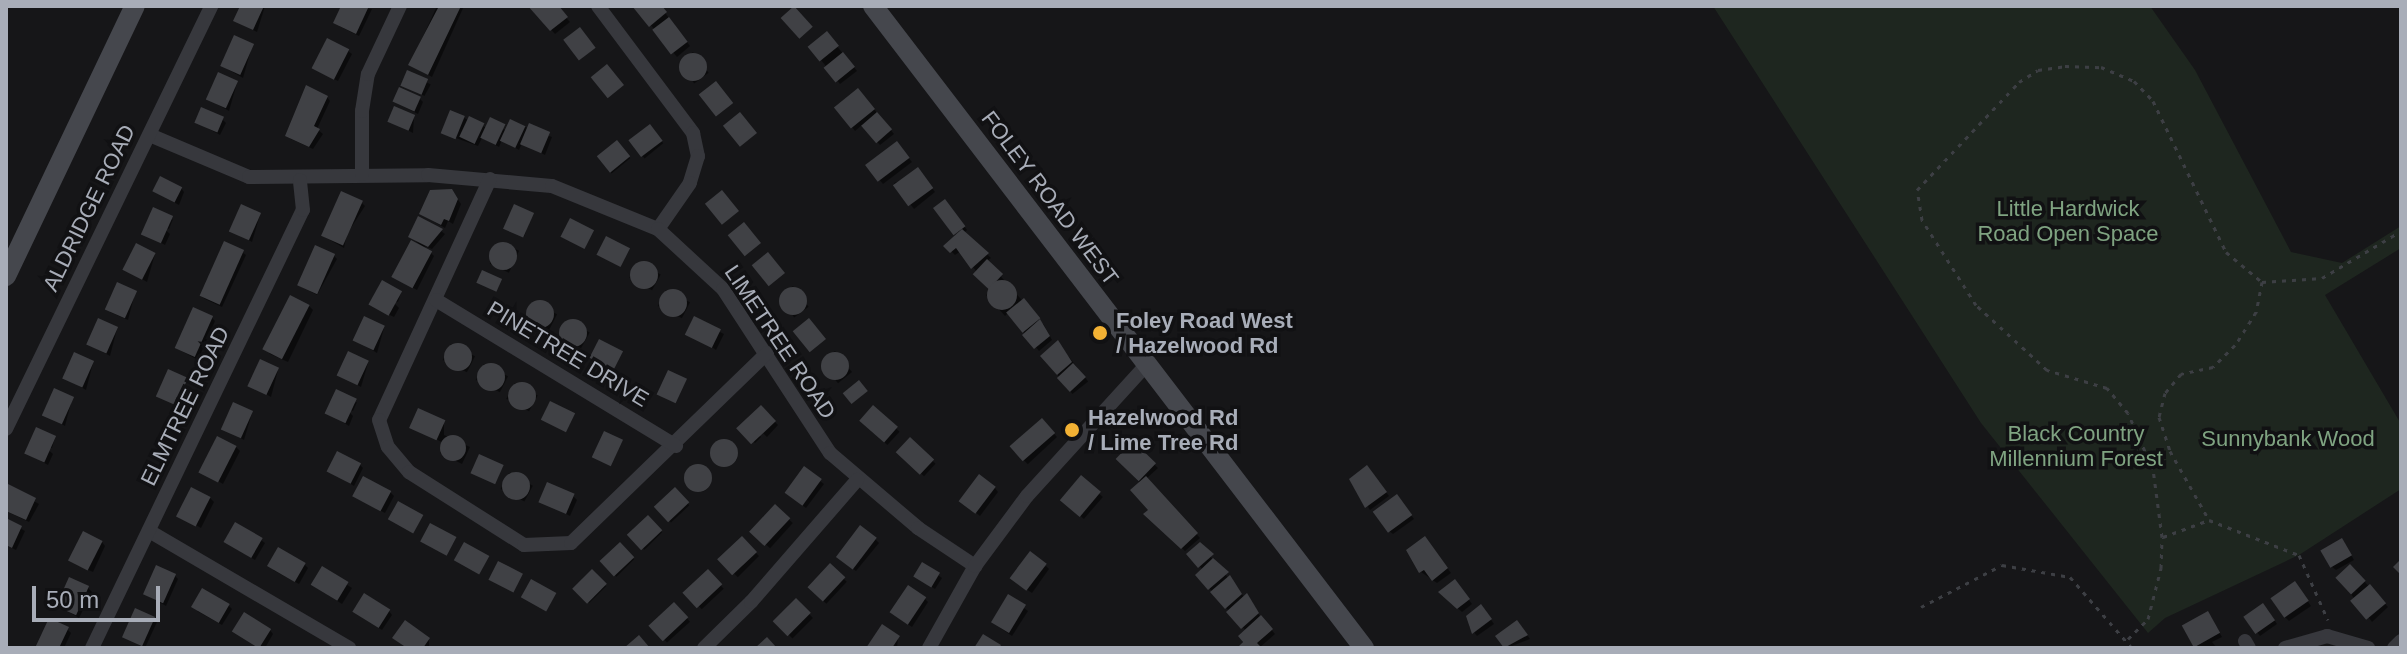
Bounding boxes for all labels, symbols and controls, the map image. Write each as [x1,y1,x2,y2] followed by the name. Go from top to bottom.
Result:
[976,106,1124,290] street label: FOLEY ROAD WEST
[37,120,141,296] street label: ALDRIDGE ROAD
[1977,195,2159,246] park label: Little Hardwick Road Open Space
[719,260,841,424] street label: LIMETREE ROAD
[483,295,653,413] street label: PINETREE DRIVE
[1116,307,1293,358] place label: Foley Road West / Hazelwood Rd
[135,322,235,490] street label: ELMTREE ROAD
[1091,324,1109,342] marker: Foley Road West / Hazelwood Rd
[1088,404,1238,456] place label: Hazelwood Rd / Lime Tree Rd
[1989,420,2163,472] park label: Black Country Millennium Forest
[1063,421,1081,439] marker: Hazelwood Rd / Lime Tree Rd
[2201,426,2375,452] park label: Sunnybank Wood
[36,570,164,620] scale bar
[46,586,99,613] text: 50 m

